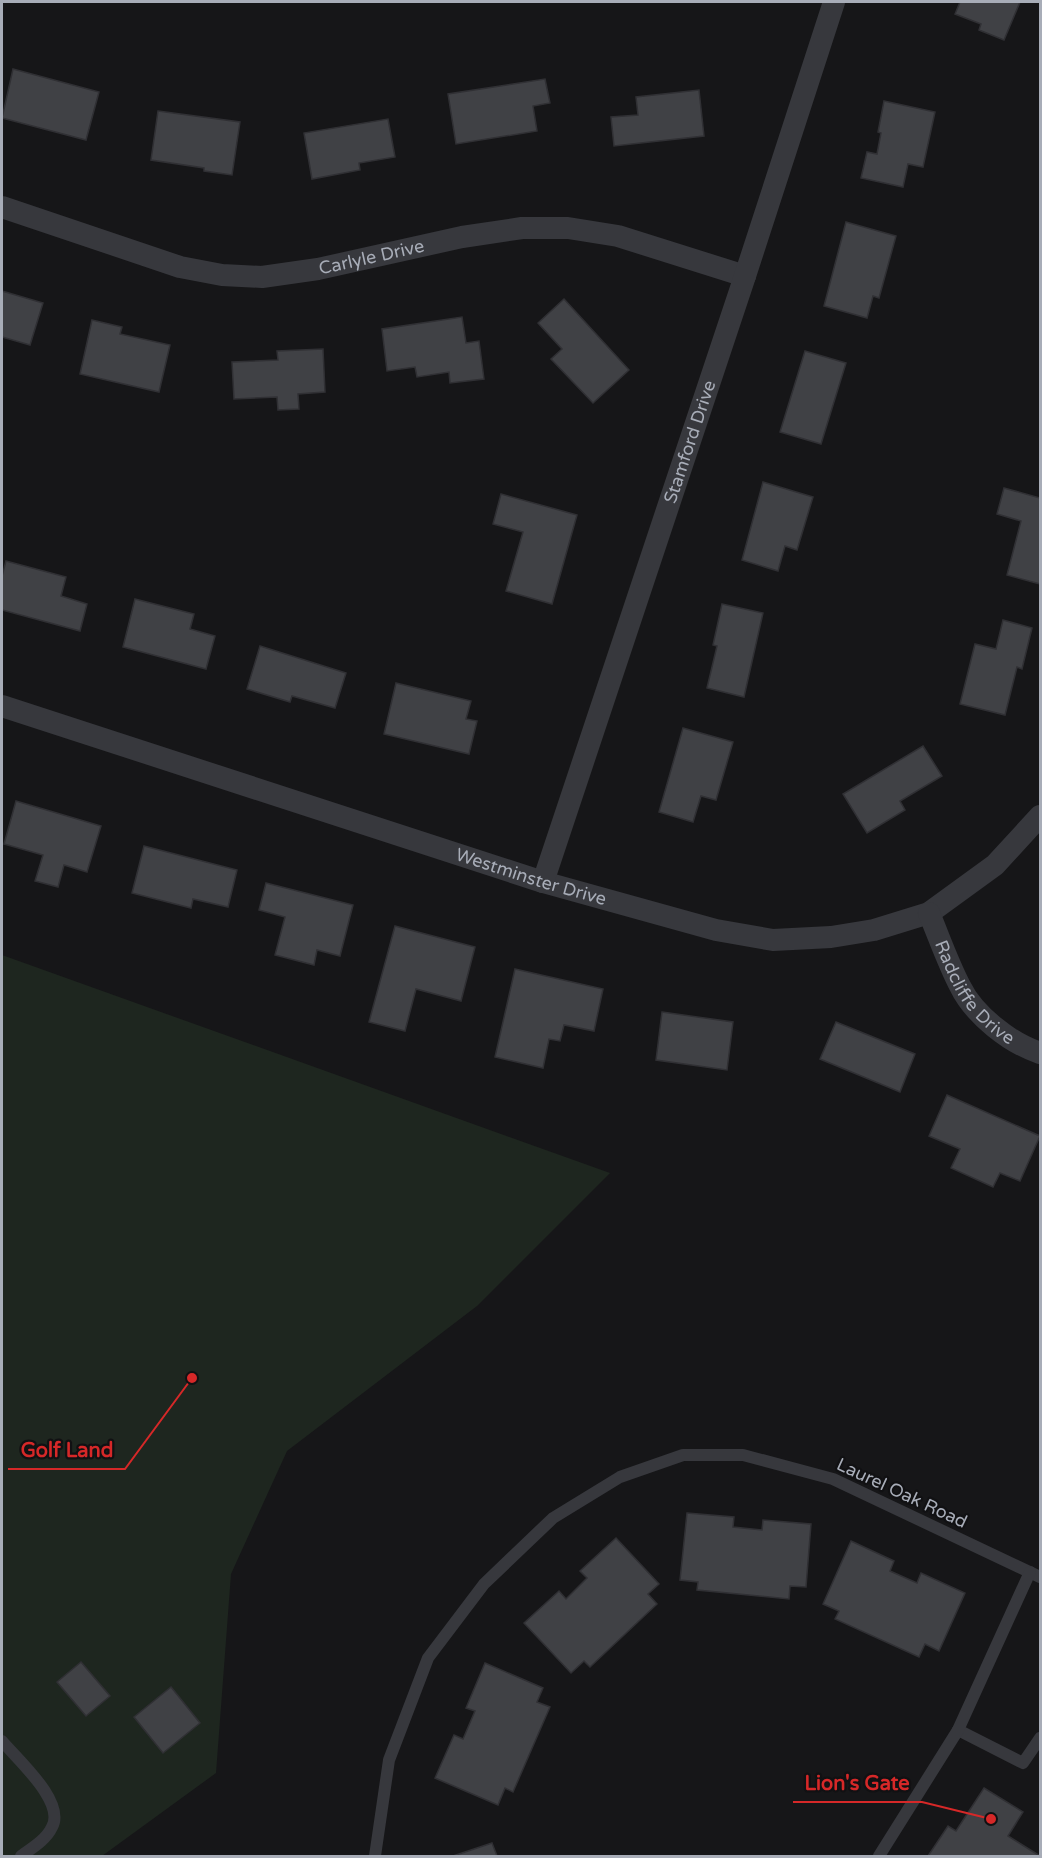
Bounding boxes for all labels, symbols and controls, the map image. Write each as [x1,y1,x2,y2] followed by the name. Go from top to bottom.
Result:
[317,235,426,280] street label: Carlyle Drive
[659,377,720,506] street label: Stamford Drive
[453,843,609,910] street label: Westminster Drive
[930,937,1019,1049] street label: Radcliffe Drive
[8,1431,125,1469] callout: Golf Land
[21,1439,113,1463] text: Golf Land
[833,1453,971,1533] street label: Laurel Oak Road
[793,1764,922,1802] callout: Lion's Gate
[804,1772,910,1796] text: Lion's Gate

